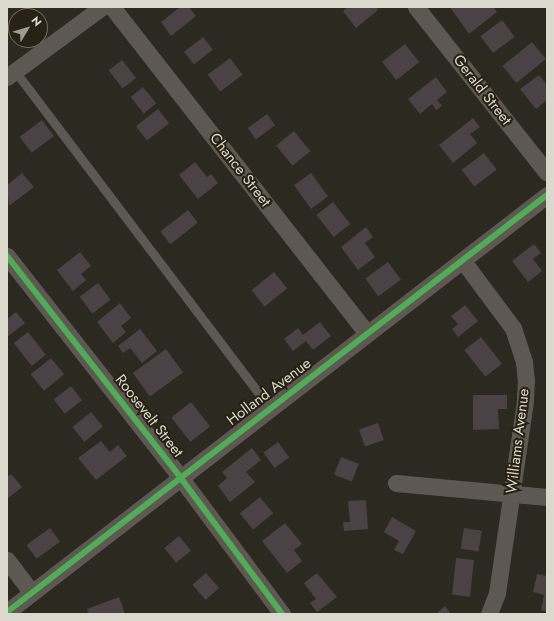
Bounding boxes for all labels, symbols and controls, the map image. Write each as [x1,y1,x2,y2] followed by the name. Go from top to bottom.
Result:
[8,8,48,48] north arrow
[28,13,46,30] text: N
[449,51,515,129] street label: Gerald Street
[206,130,274,210] street label: Chance Street
[223,355,315,429] street label: Holland Avenue
[111,371,187,461] street label: Roosevelt Street
[503,387,533,495] street label: Williams Avenue

